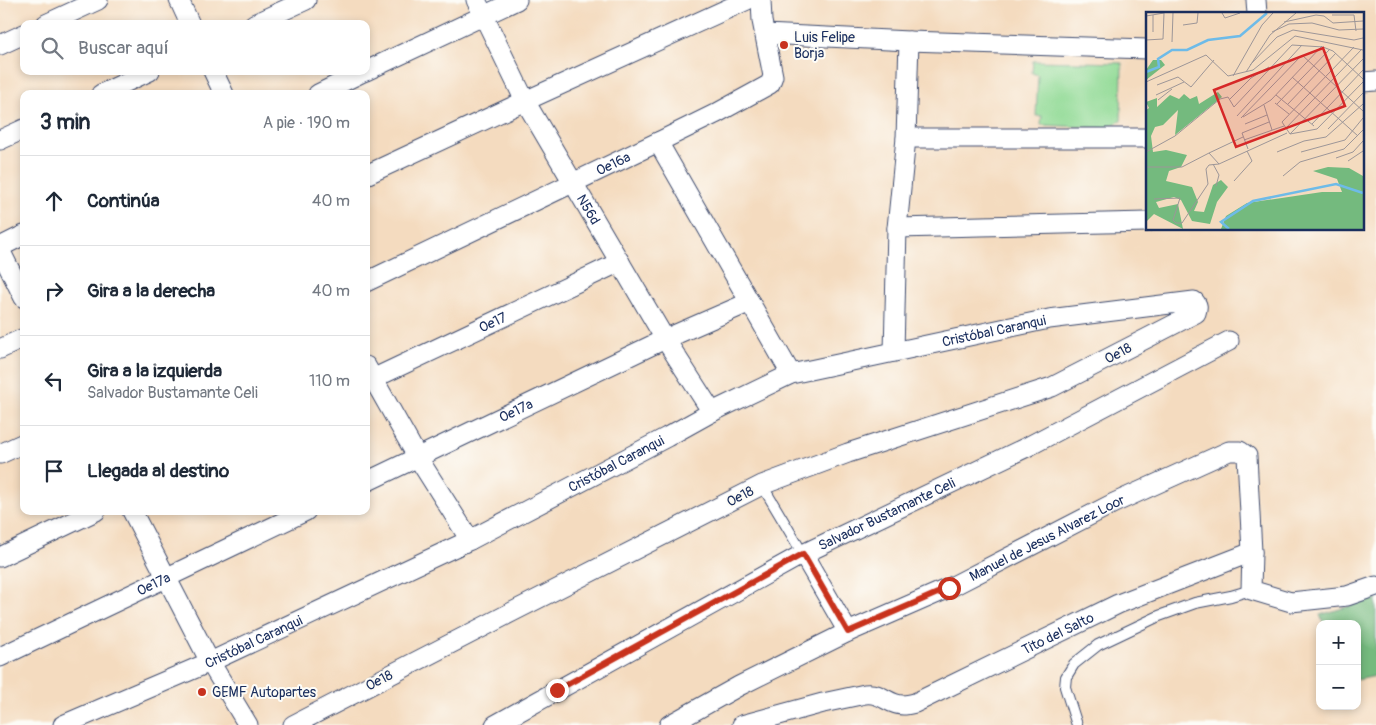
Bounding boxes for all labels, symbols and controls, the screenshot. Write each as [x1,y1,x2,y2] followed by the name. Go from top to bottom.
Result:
[1146,12,1364,230] inset map
[20,20,370,75] search box
[794,29,855,62] place label: Luis Felipe Borja
[38,34,66,62] icon: search
[78,36,169,60] text: Buscar aquí
[778,39,790,51] marker: Luis Felipe Borja
[40,109,90,136] text: 3 min
[263,113,350,133] text: A pie · 190 m
[593,149,633,179] street label: Oe16a
[40,187,68,215] icon: ahead
[87,189,160,213] text: Continúa
[312,191,350,211] text: 40 m
[573,191,604,228] street label: N56d
[40,277,68,305] icon: right
[87,279,215,303] text: Gira a la derecha
[312,281,350,301] text: 40 m
[476,309,510,336] street label: Oe17
[940,312,1048,351] street label: Cristóbal Caranqui
[1102,339,1135,368] street label: Oe18
[87,359,222,383] text: Gira a la izquierda
[40,367,68,395] icon: left
[309,371,350,391] text: 110 m
[87,383,258,403] text: Salvador Bustamante Celi
[496,396,536,426] street label: Oe17a
[566,432,668,496] street label: Cristóbal Caranqui
[40,457,68,485] icon: arrive
[87,459,229,483] text: Llegada al destino
[816,474,959,554] street label: Salvador Bustamante Celi
[724,482,757,510] street label: Oe18
[966,491,1128,585] street label: Manuel de Jesus Alvarez Loor
[134,569,173,599] street label: Oe17a
[938,577,961,600] route start
[1019,609,1097,659] street label: Tito del Salto
[202,612,306,672] street label: Cristóbal Caranqui
[1316,620,1361,710] map controls
[1316,620,1361,665] button: +
[1316,665,1361,710] button: −
[363,666,396,694] street label: Oe18
[546,679,569,702] route end
[212,684,317,701] place label: GEMF Autopartes
[196,686,208,698] marker: GEMF Autopartes

